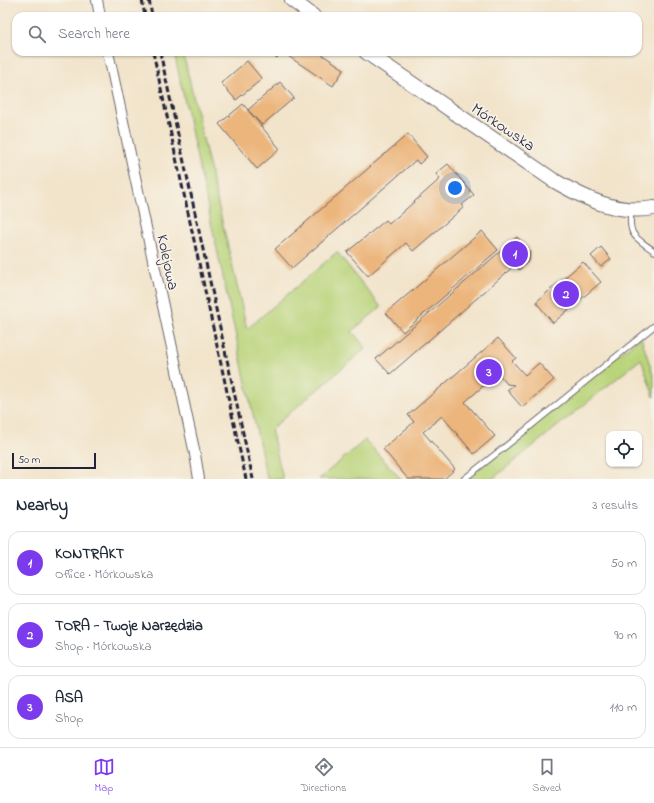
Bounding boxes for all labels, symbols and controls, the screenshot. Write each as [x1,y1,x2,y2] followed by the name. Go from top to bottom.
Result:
[12,12,642,56] search box
[26,23,48,45] icon: search
[58,23,130,45] text: Search here
[466,97,540,158] street label: Mórkowska
[445,178,465,198] your location
[149,232,185,292] street label: Kolejowa
[502,239,528,269] pin: 1
[553,279,579,309] pin: 2
[476,357,502,387] pin: 3
[606,431,642,467] map controls
[606,431,642,467] button: locate
[12,451,96,470] scale bar
[18,452,40,468] text: 50 m
[16,493,68,518] text: Nearby
[592,496,638,515] text: 3 results
[55,543,124,565] text: KONTRAKT
[28,554,32,573] text: 1
[611,554,637,573] text: 50 m
[55,565,153,584] text: Office · Mórkowska
[55,615,203,637] text: TORA - Twoje Narzędzia
[27,626,33,645] text: 2
[614,626,637,645] text: 90 m
[55,637,152,656] text: Shop · Mórkowska
[55,687,83,709] text: ASA
[27,698,33,717] text: 3
[610,698,637,717] text: 110 m
[55,709,83,728] text: Shop
[93,756,115,796] tab: Map
[301,756,346,796] tab: Directions
[532,756,561,796] tab: Saved

